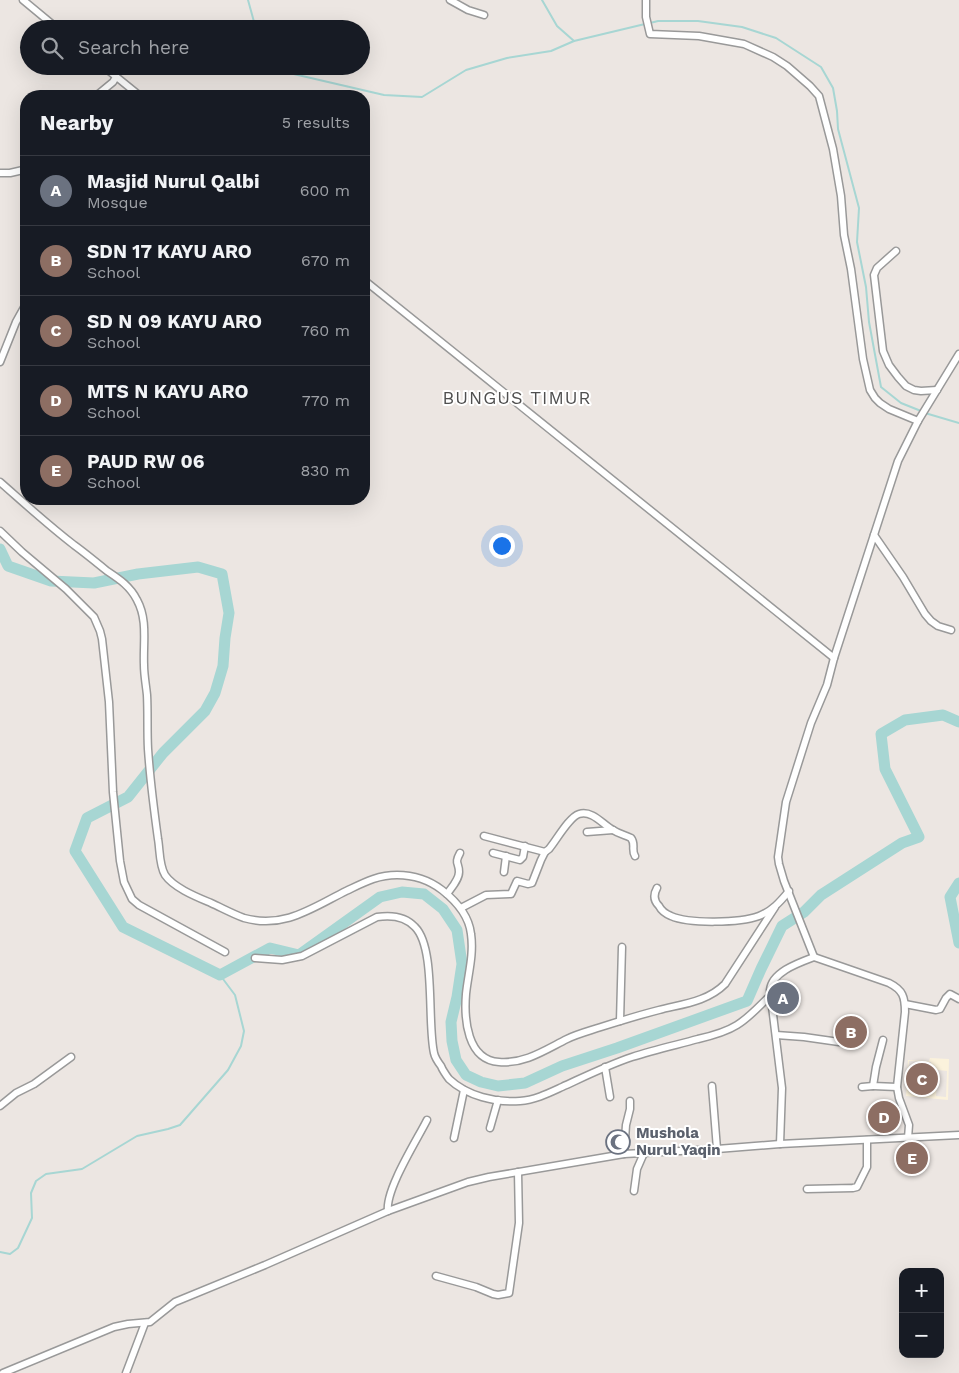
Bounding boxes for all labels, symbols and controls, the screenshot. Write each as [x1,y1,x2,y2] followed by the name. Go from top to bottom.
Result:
[20,20,370,75] search box
[38,34,66,62] icon: search
[78,36,189,59] text: Search here
[40,110,113,135] text: Nearby
[282,113,350,132] text: 5 results
[87,170,259,193] text: Masjid Nurul Qalbi
[51,181,61,200] text: A
[300,181,350,200] text: 600 m
[87,193,148,212] text: Mosque
[87,240,252,263] text: SDN 17 KAYU ARO
[51,251,61,270] text: B
[301,251,350,270] text: 670 m
[87,263,140,282] text: School
[87,310,262,333] text: SD N 09 KAYU ARO
[51,321,61,340] text: C
[301,321,350,340] text: 760 m
[87,333,140,352] text: School
[87,380,249,403] text: MTS N KAYU ARO
[443,387,591,408] district label: BUNGUS TIMUR
[50,391,62,410] text: D
[302,391,350,410] text: 770 m
[87,403,140,422] text: School
[87,450,204,473] text: PAUD RW 06
[51,461,61,480] text: E
[300,461,350,480] text: 830 m
[87,473,140,492] text: School
[489,533,515,559] your location
[767,979,799,1017] pin: A
[835,1013,867,1051] pin: B
[906,1060,938,1098] pin: C
[868,1098,900,1136] pin: D
[636,1124,721,1159] place label: Mushola Nurul Yaqin
[605,1129,631,1155] mosque icon: Mushola Nurul Yaqin
[896,1139,928,1177] pin: E
[899,1268,944,1358] map controls
[899,1268,944,1313] button: +
[899,1313,944,1358] button: −

